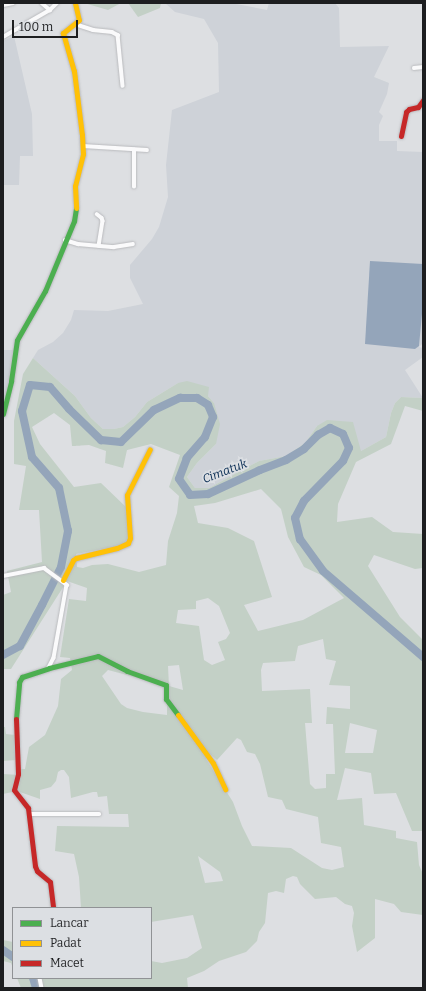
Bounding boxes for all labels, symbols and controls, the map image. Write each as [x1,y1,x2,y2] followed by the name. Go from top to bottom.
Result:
[14,12,80,38] scale bar
[19,20,53,34] text: 100 m
[201,457,249,487] water label: Cimatuk
[12,907,152,979] legend
[50,916,88,930] text: Lancar
[50,936,81,950] text: Padat
[50,956,84,970] text: Macet

